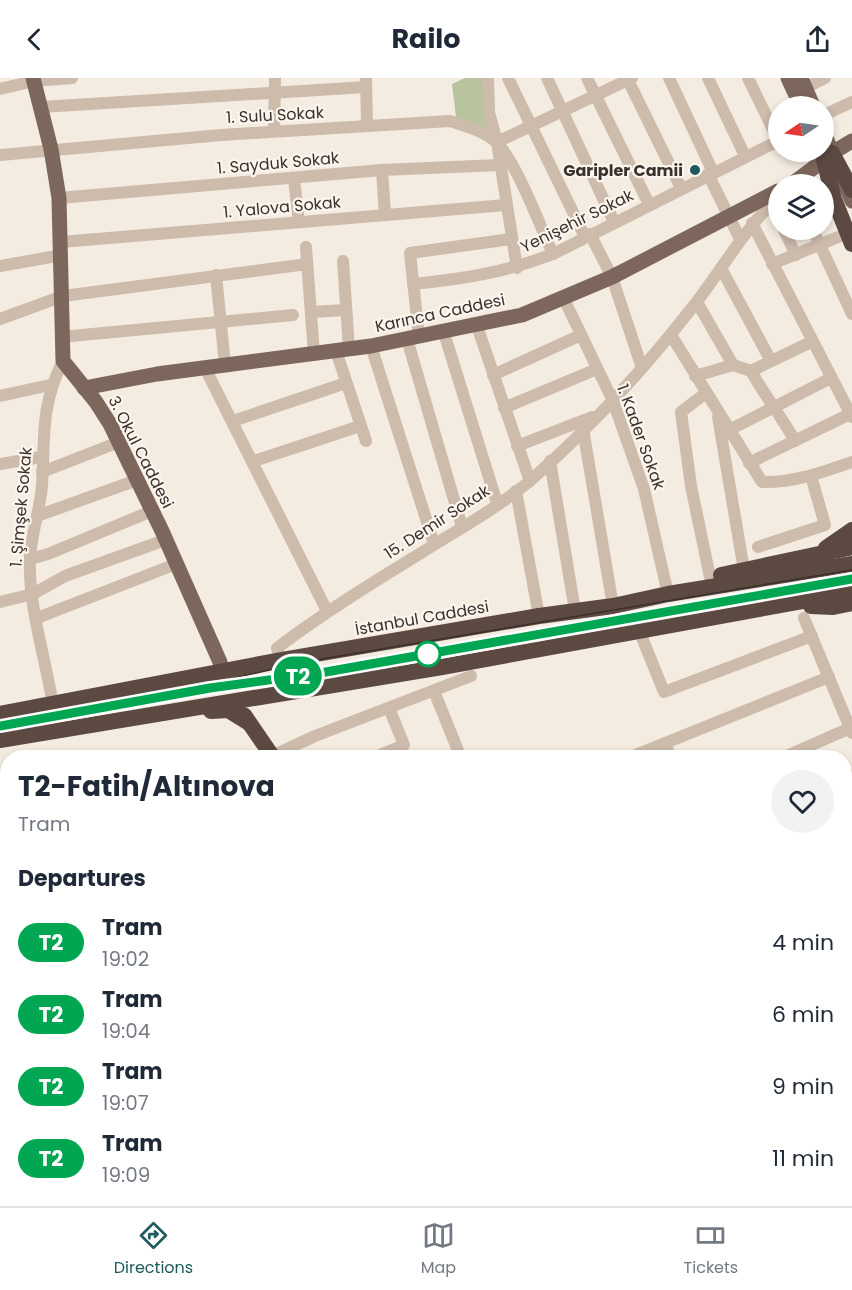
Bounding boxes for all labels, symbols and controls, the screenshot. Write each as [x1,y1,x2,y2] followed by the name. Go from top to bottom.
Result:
[391,20,461,57] text: Railo
[18,23,51,56] icon: back
[801,23,834,56] icon: share
[768,96,834,162] north arrow
[768,96,834,240] map controls
[226,101,325,129] street label: 1. Sulu Sokak
[216,146,341,180] street label: 1. Sayduk Sokak
[563,159,683,182] place label: Garipler Camii
[688,163,702,177] marker: Garipler Camii
[768,174,834,240] button: layers
[517,183,638,258] street label: Yenişehir Sokak
[222,190,343,224] street label: 1. Yalova Sokak
[373,288,507,338] street label: Karınca Caddesi
[611,381,671,494] street label: 1. Kader Sokak
[103,392,179,512] street label: 3. Okul Caddesi
[4,445,38,568] street label: 1. Şimşek Sokak
[380,479,495,565] street label: 15. Demir Sokak
[353,595,491,641] street label: İstanbul Caddesi
[415,641,441,667] unlabelled marker
[271,656,325,696] line badge: T2
[286,662,310,691] text: T2
[18,767,275,806] text: T2-Fatih/Altınova
[771,770,834,833] button: heart
[18,810,70,838] text: Tram
[18,863,146,894] text: Departures
[102,912,163,943] text: Tram
[772,927,834,958] text: 4 min
[39,928,63,957] text: T2
[102,945,149,973] text: 19:02
[102,984,163,1015] text: Tram
[772,999,834,1030] text: 6 min
[39,1000,63,1029] text: T2
[102,1017,150,1045] text: 19:04
[102,1056,163,1087] text: Tram
[772,1071,834,1102] text: 9 min
[39,1072,63,1101] text: T2
[102,1089,149,1117] text: 19:07
[102,1128,163,1159] text: Tram
[772,1143,834,1174] text: 11 min
[39,1144,63,1173] text: T2
[102,1161,150,1189] text: 19:09
[114,1219,193,1280] tab: Directions
[421,1219,456,1280] tab: Map
[684,1219,738,1280] tab: Tickets

